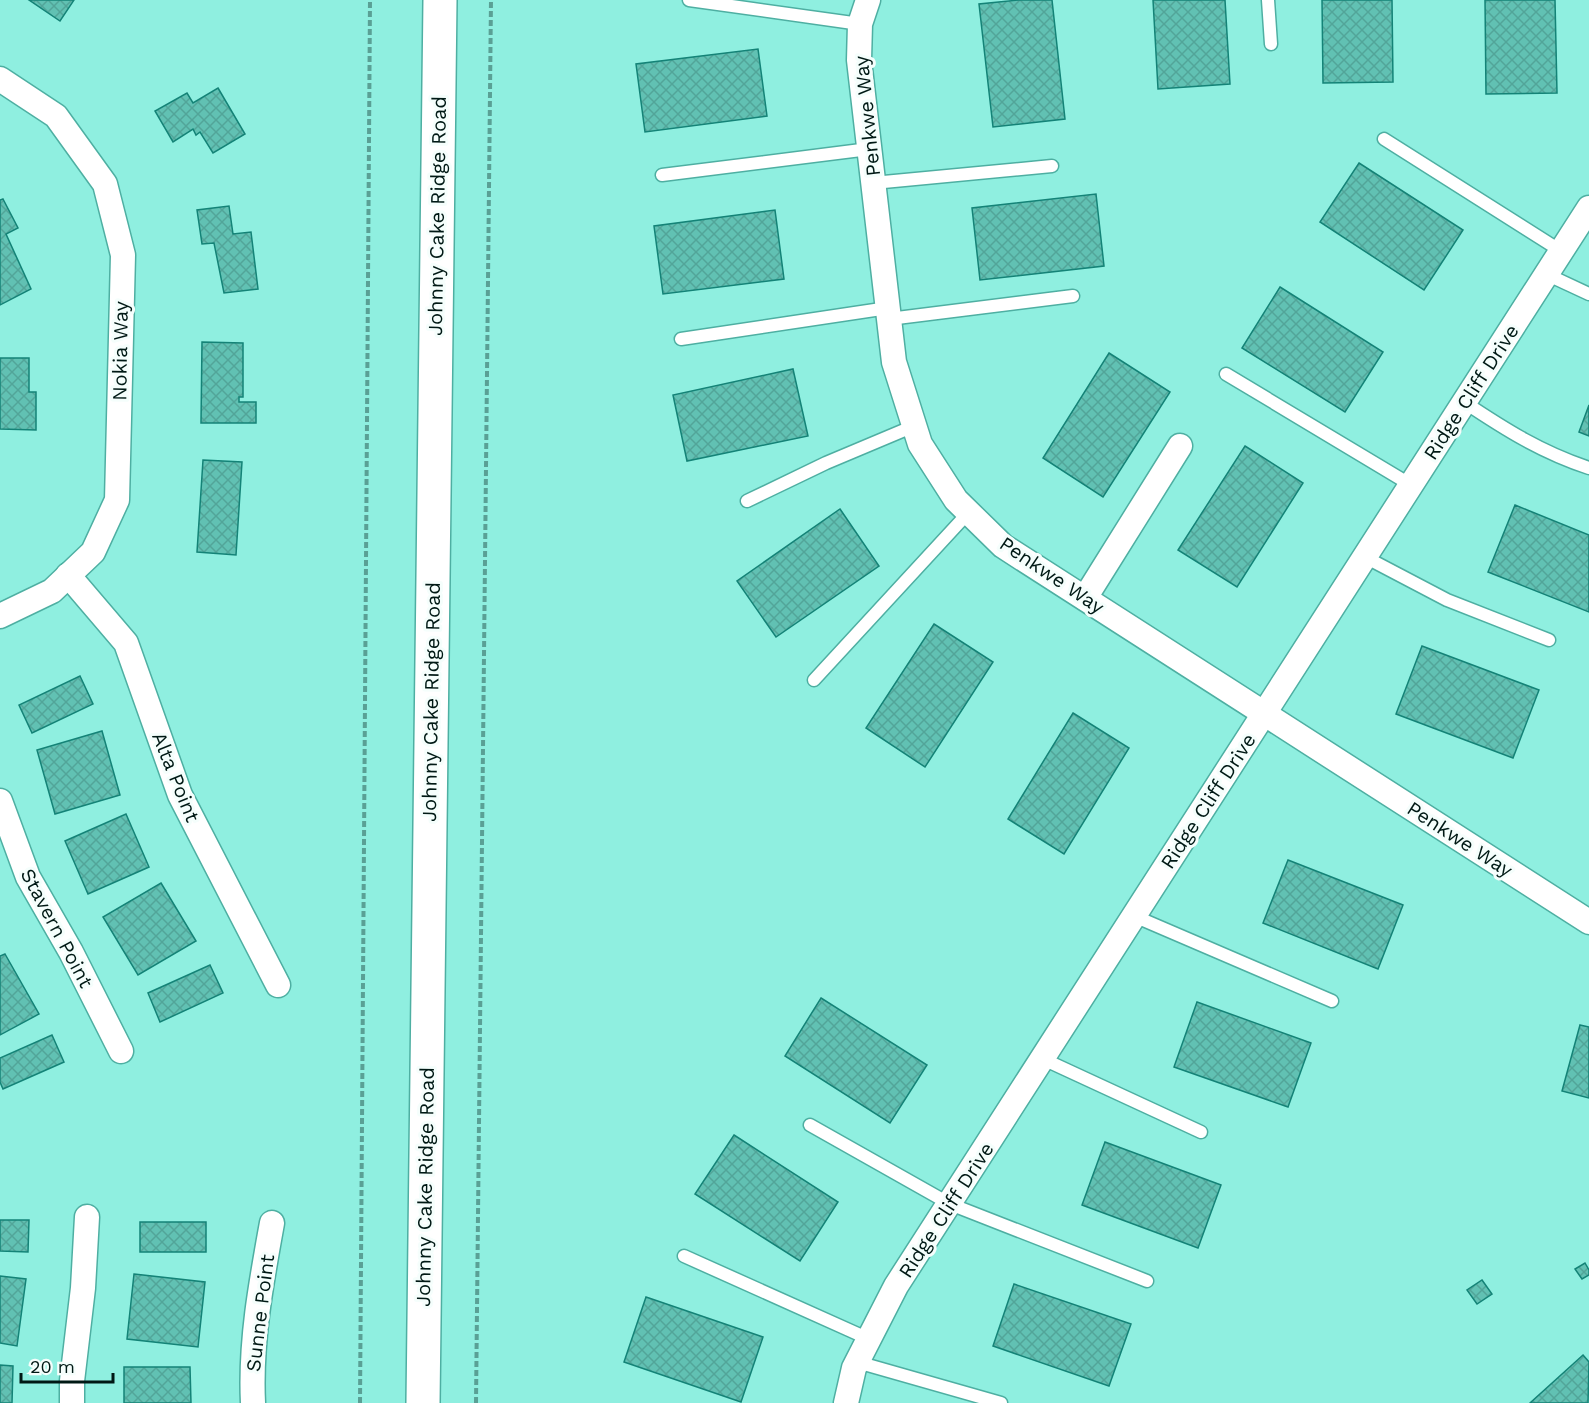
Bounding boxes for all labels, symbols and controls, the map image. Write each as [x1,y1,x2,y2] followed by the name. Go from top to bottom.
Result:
[849,54,885,177] street label: Penkwe Way
[423,96,451,336] street label: Johnny Cake Ridge Road
[107,300,133,401] street label: Nokia Way
[1418,320,1524,464] street label: Ridge Cliff Drive
[995,531,1109,619] street label: Penkwe Way
[417,582,445,822] street label: Johnny Cake Ridge Road
[147,728,205,826] street label: Alta Point
[1155,729,1261,873] street label: Ridge Cliff Drive
[1403,796,1518,882] street label: Penkwe Way
[16,864,99,992] street label: Stavern Point
[411,1067,439,1307] street label: Johnny Cake Ridge Road
[893,1138,999,1282] street label: Ridge Cliff Drive
[241,1252,279,1373] street label: Sunne Point
[21,1346,112,1384] scale bar
[30,1356,75,1377] text: 20 m

